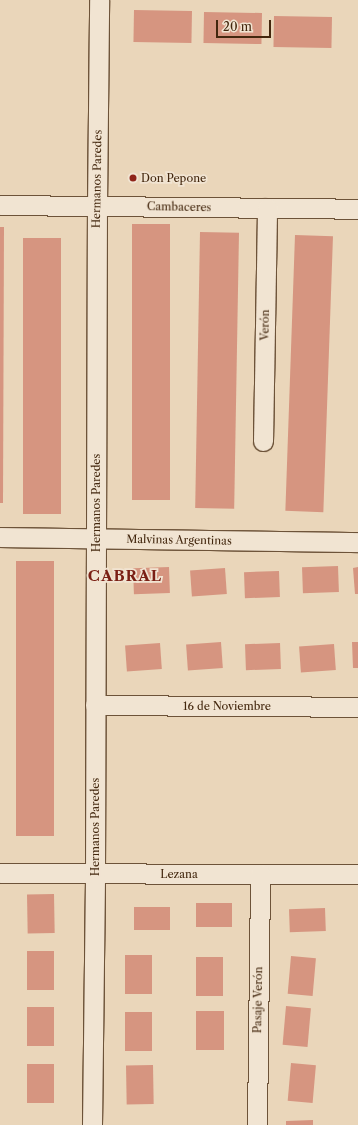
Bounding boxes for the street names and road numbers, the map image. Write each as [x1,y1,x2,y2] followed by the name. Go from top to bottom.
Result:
[90,130,104,228] street label: Hermanos Paredes
[147,200,211,214] street label: Cambaceres
[258,309,272,341] street label: Verón
[89,454,103,552] street label: Hermanos Paredes
[126,532,232,548] street label: Malvinas Argentinas
[183,699,271,713] street label: 16 de Noviembre
[88,778,102,876] street label: Hermanos Paredes
[160,867,198,881] street label: Lezana
[251,966,265,1034] street label: Pasaje Verón

